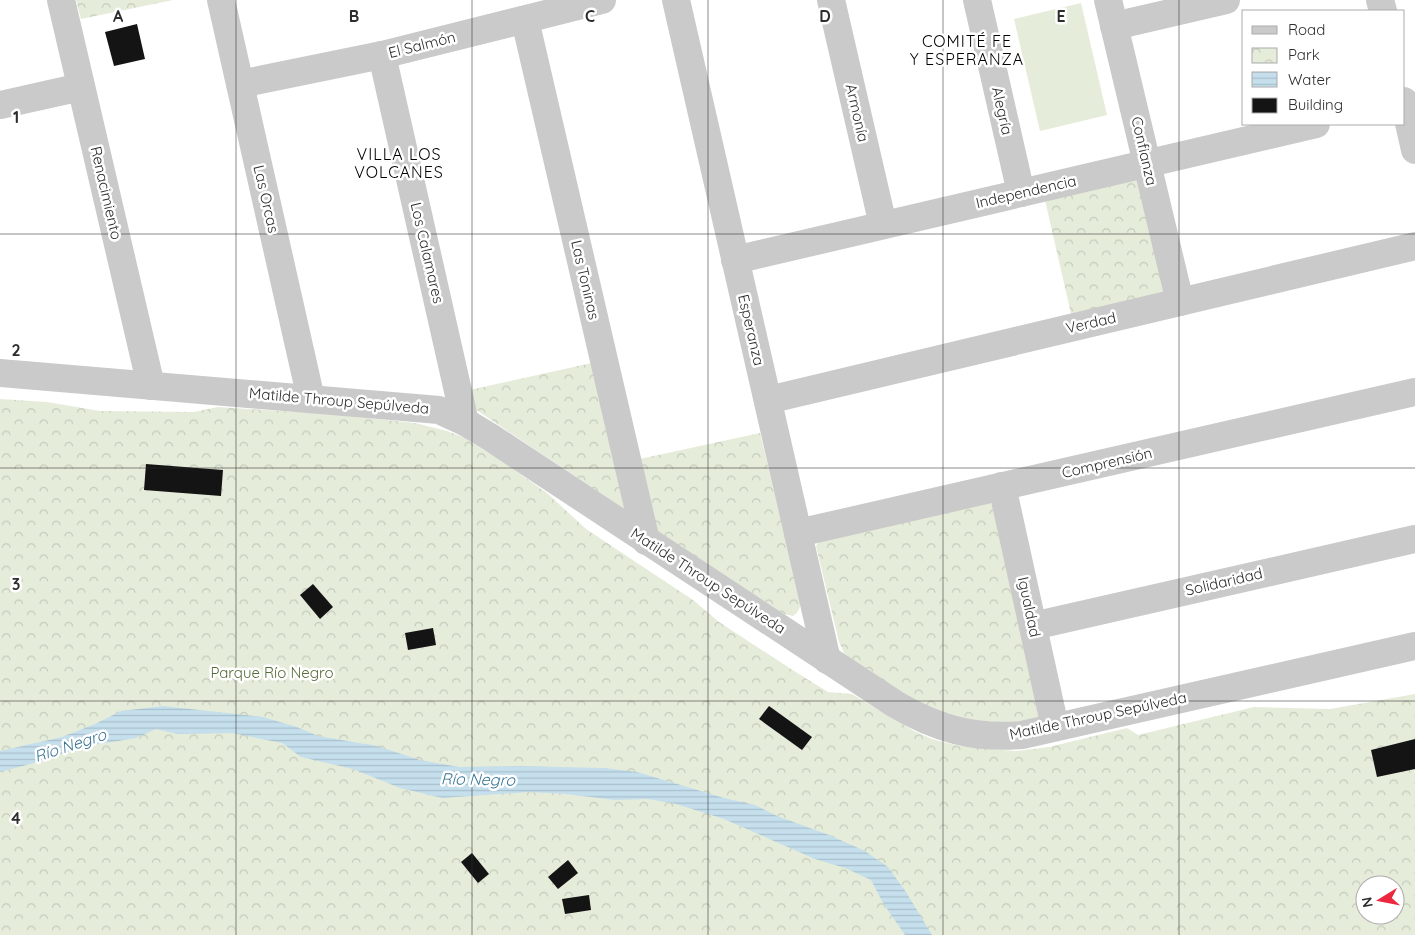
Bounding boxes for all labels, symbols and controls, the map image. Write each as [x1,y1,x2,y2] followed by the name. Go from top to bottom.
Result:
[113,6,124,26] text: A
[349,6,359,26] text: B
[585,6,595,26] text: C
[819,6,831,26] text: D
[1056,6,1066,26] text: E
[1242,10,1405,125] legend
[1288,20,1325,39] text: Road
[386,27,457,62] street label: El Salmón
[910,31,1024,69] district label: COMITÉ FE Y ESPERANZA
[1288,45,1320,64] text: Park
[1288,70,1331,89] text: Water
[842,82,873,144] street label: Armonía
[988,85,1017,137] street label: Alegría
[1288,95,1343,114] text: Building
[13,107,19,127] text: 1
[1127,115,1162,187] street label: Confianza
[87,144,126,241] street label: Renacimiento
[354,144,444,182] district label: VILLA LOS VOLCANES
[249,163,284,235] street label: Las Orcas
[974,171,1078,212] street label: Independencia
[407,200,448,305] street label: Los Calamares
[567,238,604,322] street label: Las Toninas
[734,292,769,367] street label: Esperanza
[1064,308,1118,337] street label: Verdad
[11,340,21,360] text: 2
[248,383,430,418] street label: Matilde Throup Sepúlveda
[1060,443,1154,482] street label: Comprensión
[627,523,789,638] street label: Matilde Throup Sepúlveda
[1183,563,1264,600] street label: Solidaridad
[12,574,20,594] text: 3
[1014,575,1045,639] street label: Igualdad
[210,663,334,682] park label: Parque Río Negro
[1008,687,1188,744] street label: Matilde Throup Sepúlveda
[32,724,110,766] water label: Río Negro
[441,768,517,790] water label: Río Negro
[11,808,21,828] text: 4
[1355,875,1405,925] north arrow
[1357,896,1377,909] text: N

